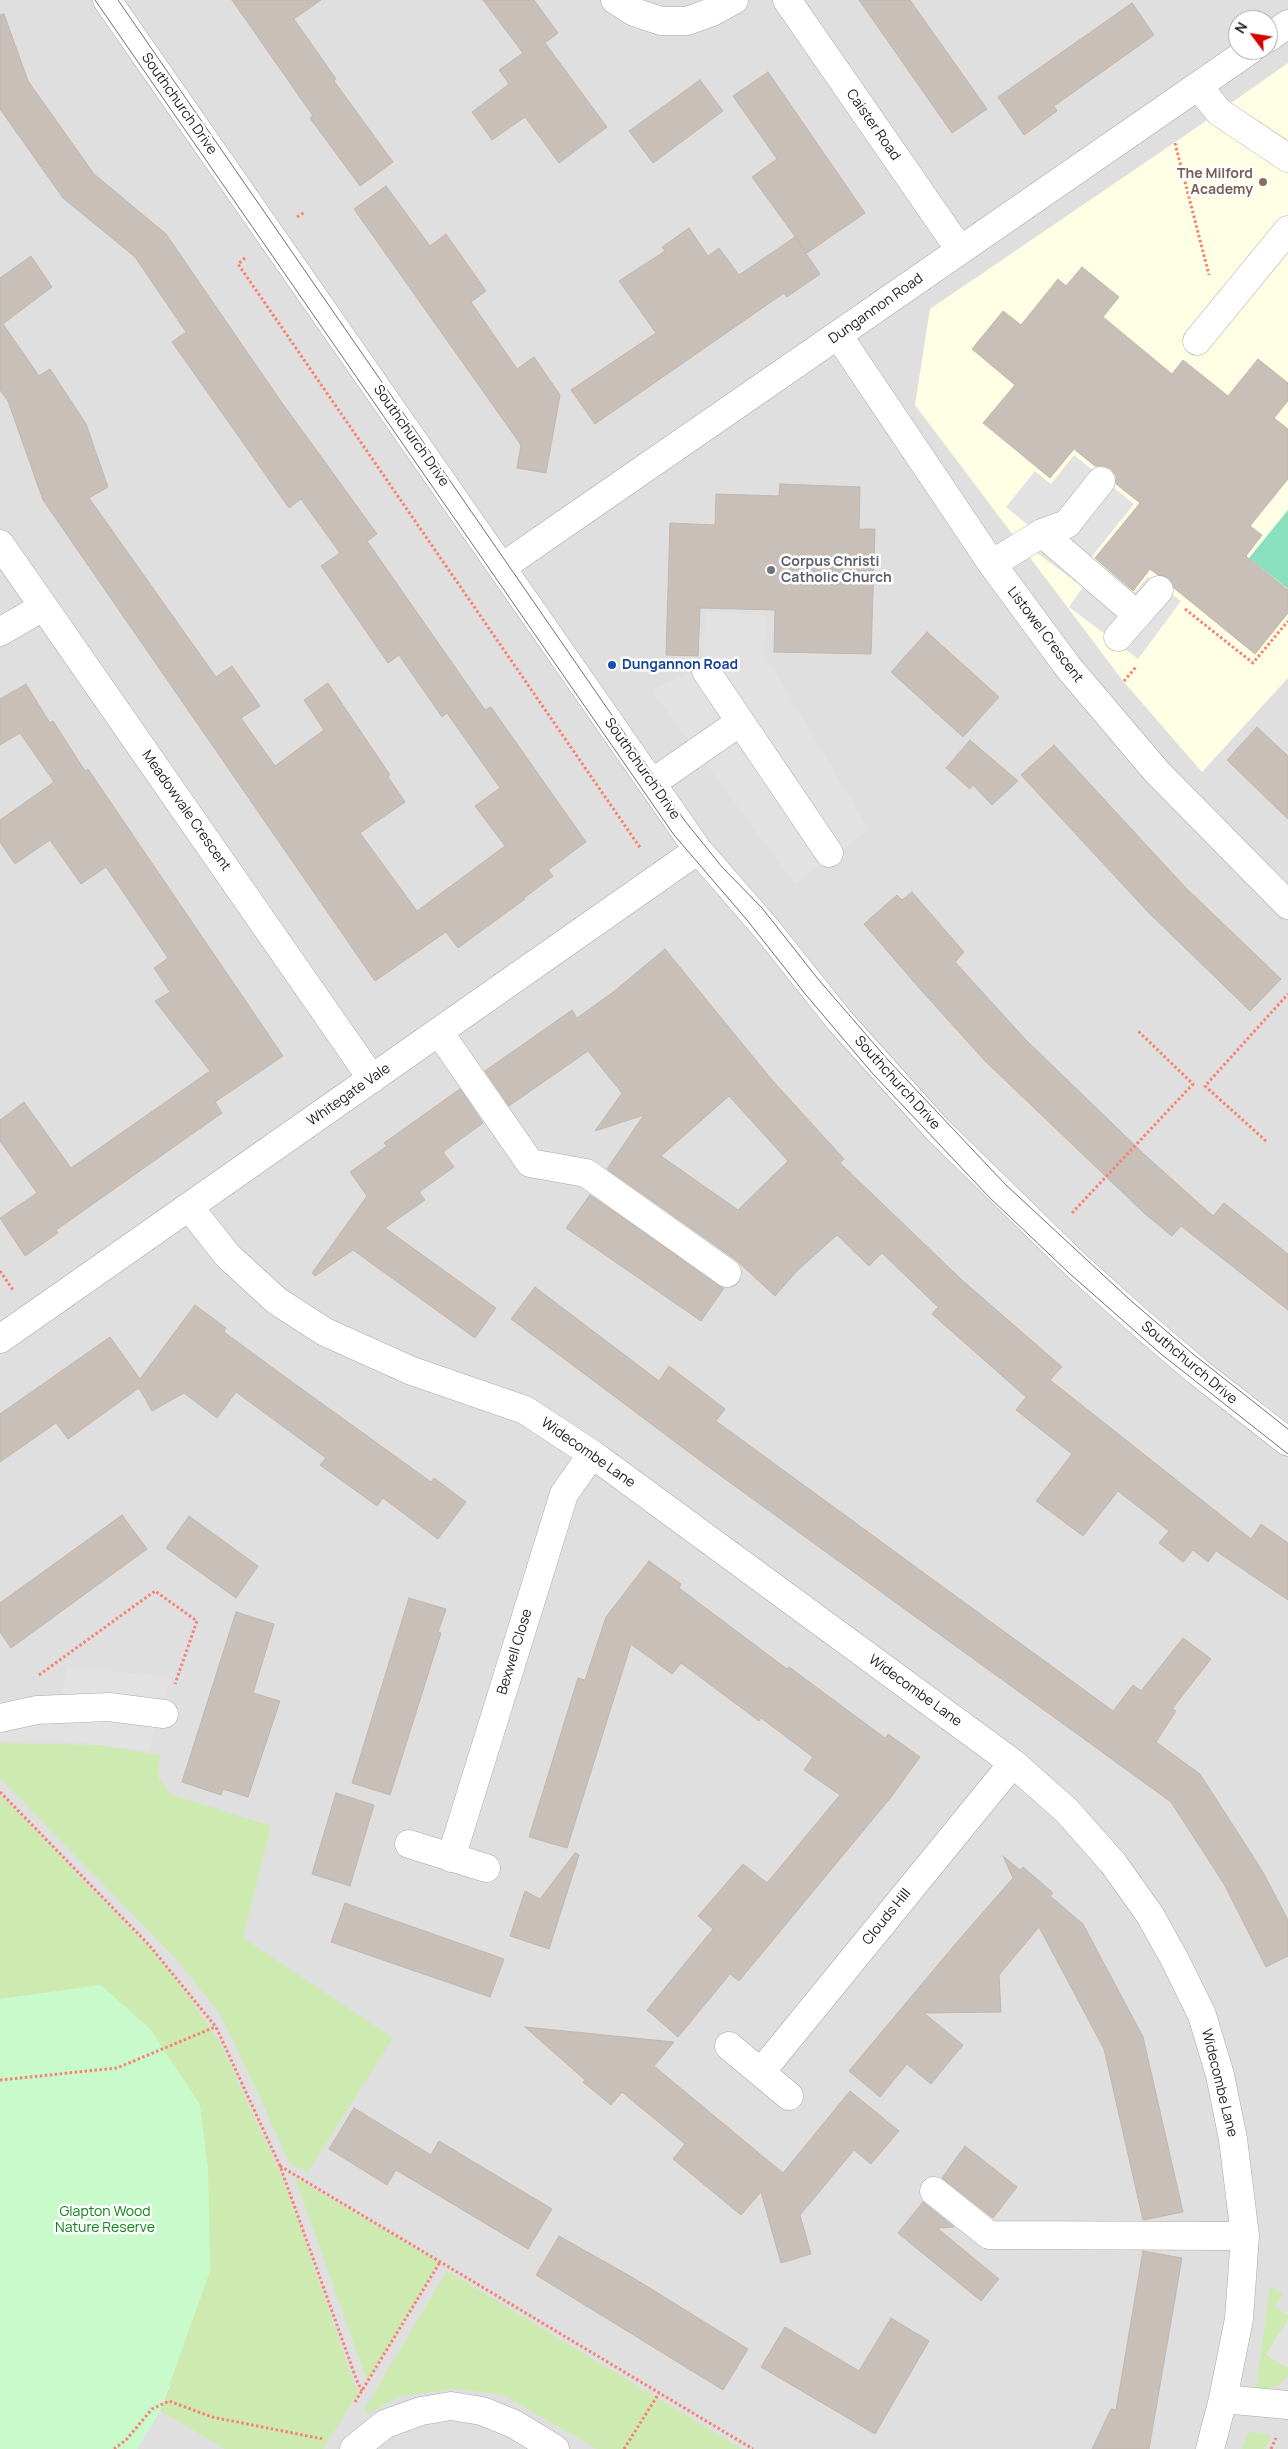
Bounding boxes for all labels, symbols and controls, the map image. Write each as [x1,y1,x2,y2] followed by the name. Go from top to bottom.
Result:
[1228,10,1278,60] north arrow
[1230,18,1251,37] text: N
[138,50,220,158] street label: Southchurch Drive
[842,86,904,164] street label: Caister Road
[1177,166,1253,198] place label: The Milford Academy
[1257,176,1269,188] marker: The Milford Academy
[826,270,926,348] street label: Dungannon Road
[370,382,452,490] street label: Southchurch Drive
[781,554,892,586] place label: Corpus Christi Catholic Church
[765,564,777,576] marker: Corpus Christi Catholic Church
[1003,584,1087,686] street label: Listowel Crescent
[622,657,738,673] place label: Dungannon Road
[606,659,618,671] marker: Dungannon Road
[601,715,683,823] street label: Southchurch Drive
[138,748,234,874] street label: Meadowvale Crescent
[851,1033,943,1133] street label: Southchurch Drive
[304,1060,394,1130] street label: Whitegate Vale
[1138,1318,1240,1408] street label: Southchurch Drive
[538,1414,638,1492] street label: Widecombe Lane
[494,1607,536,1697] street label: Bexwell Close
[865,1652,965,1730] street label: Widecombe Lane
[859,1885,915,1949] street label: Clouds Hill
[1197,2027,1241,2139] street label: Widecombe Lane
[55,2204,155,2236] park label: Glapton Wood Nature Reserve

